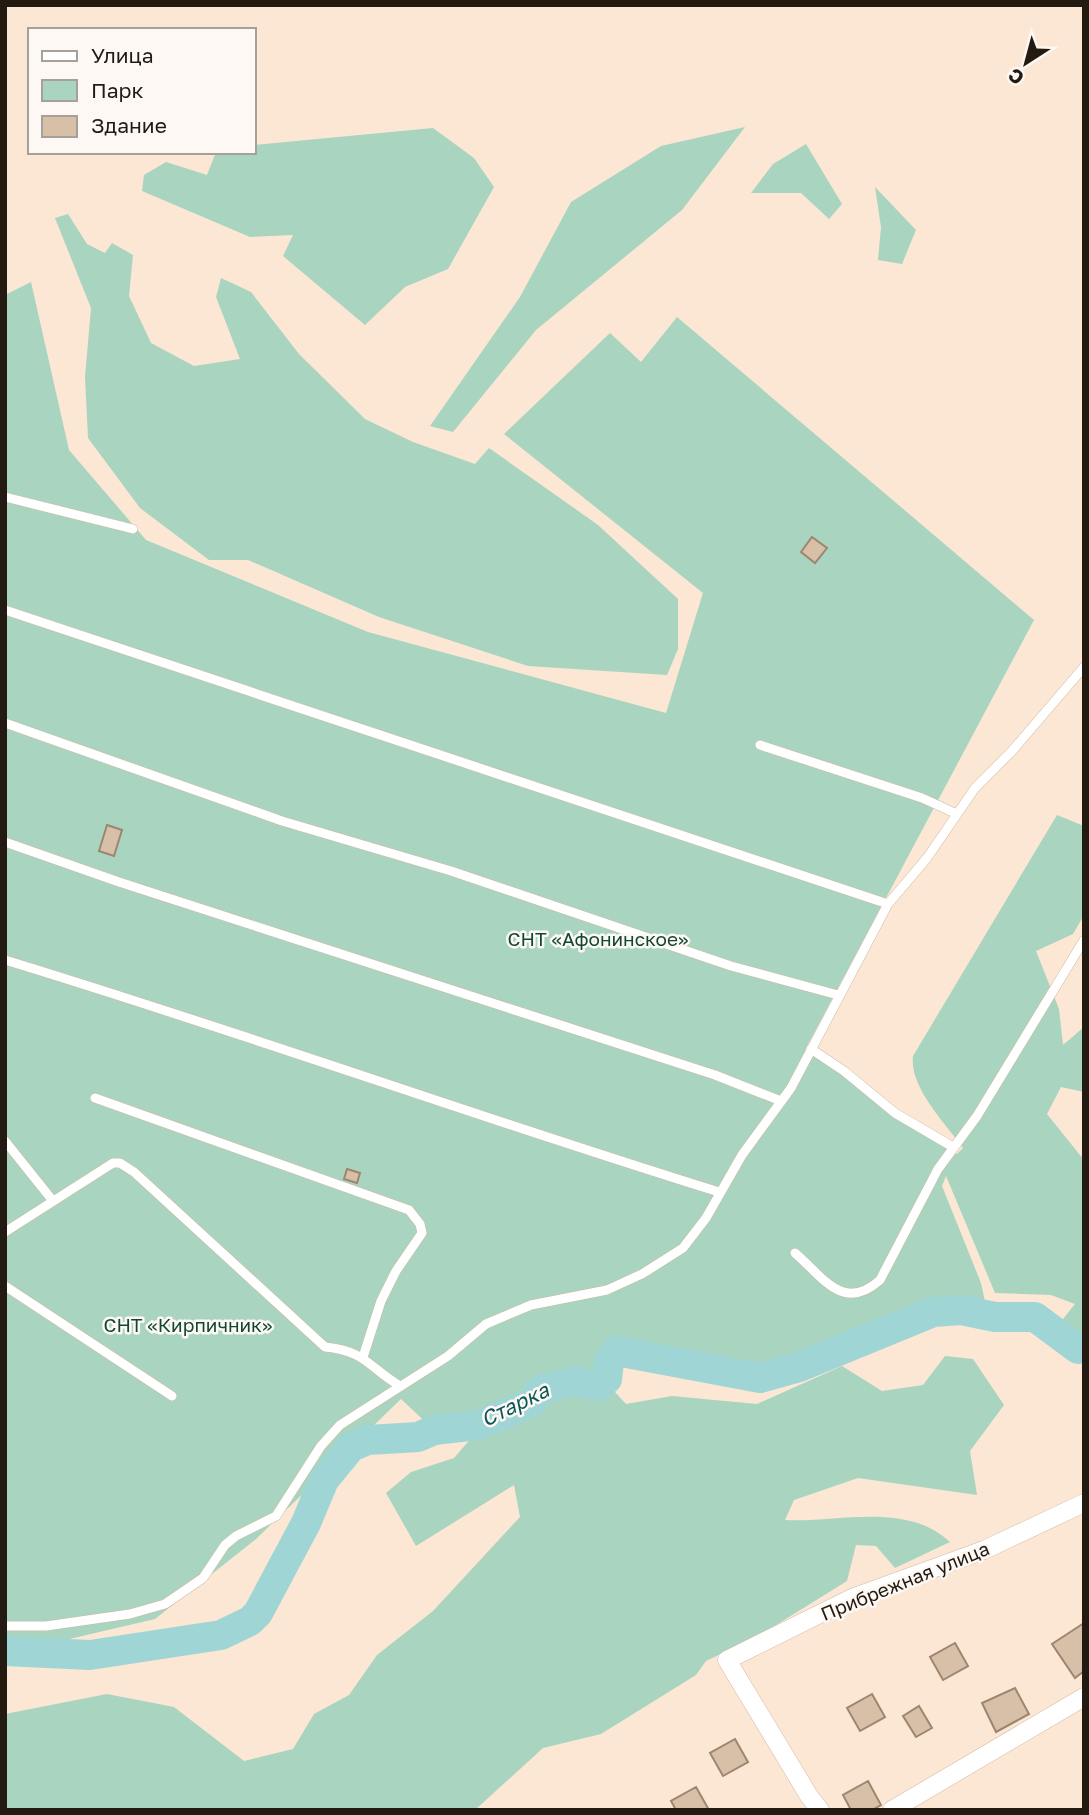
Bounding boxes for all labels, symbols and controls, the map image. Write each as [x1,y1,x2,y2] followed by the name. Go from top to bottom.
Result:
[28,28,256,154] legend
[991,28,1061,98] north arrow
[91,42,154,68] text: Улица
[1003,64,1028,90] text: С
[91,77,144,103] text: Парк
[91,112,167,138] text: Здание
[508,927,688,950] park label: СНТ «Афонинское»
[103,1313,273,1336] park label: СНТ «Кирпичник»
[476,1376,554,1432] water label: Старка
[817,1536,993,1625] street label: Прибрежная улица

